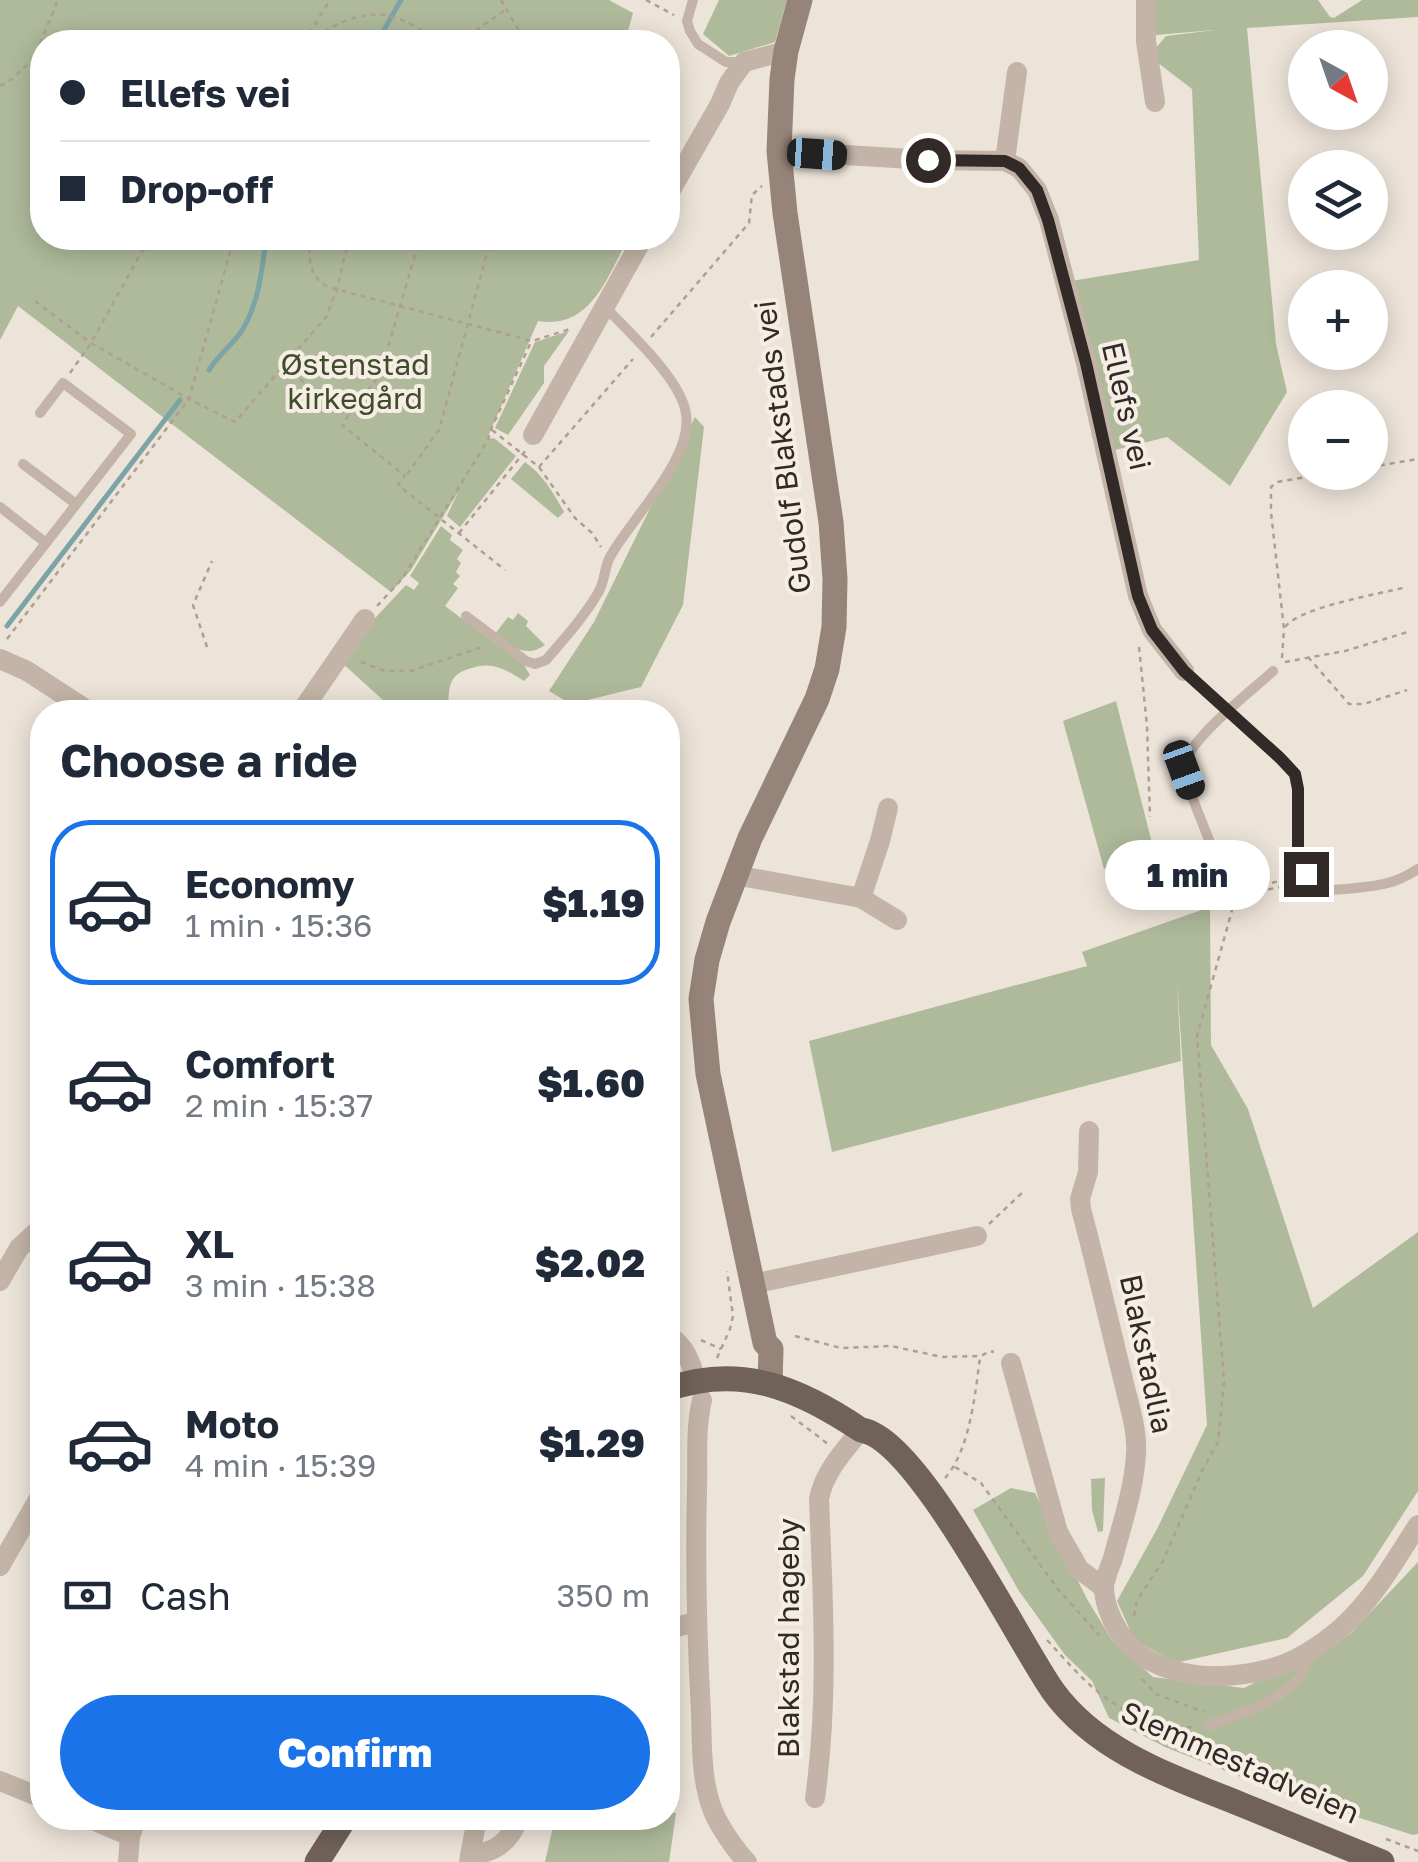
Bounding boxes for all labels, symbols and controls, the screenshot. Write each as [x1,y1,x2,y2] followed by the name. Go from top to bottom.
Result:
[1288,30,1388,130] north arrow
[1288,30,1388,490] map controls
[120,70,291,115] text: Ellefs vei
[786,137,848,171] car
[906,138,951,183] route start
[1288,150,1388,250] button: layers
[120,166,273,211] text: Drop-off
[1288,270,1388,370] button: +
[746,298,818,596] street label: Gudolf Blakstads vei
[1095,338,1159,473] street label: Ellefs vei
[280,346,430,416] park label: Østenstad kirkegård
[1288,390,1388,490] button: −
[60,733,358,787] text: Choose a ride
[1160,737,1208,803] car
[1106,839,1271,909] callout: 1 min
[1284,852,1329,897] route end
[1147,856,1228,894] text: 1 min
[65,858,155,948] icon: car
[185,861,354,906] text: Economy
[542,880,645,925] text: $1.19
[185,906,372,944] text: 1 min · 15:36
[65,1038,155,1128] icon: car
[185,1041,335,1086] text: Comfort
[537,1060,645,1105] text: $1.60
[185,1086,373,1124] text: 2 min · 15:37
[65,1218,155,1308] icon: car
[185,1221,234,1266] text: XL
[535,1240,645,1285] text: $2.02
[185,1266,376,1304] text: 3 min · 15:38
[1113,1271,1181,1437] street label: Blakstadlia
[65,1398,155,1488] icon: car
[185,1401,279,1446] text: Moto
[539,1420,645,1465] text: $1.29
[185,1446,376,1484] text: 4 min · 15:39
[770,1518,806,1758] street label: Blakstad hageby
[60,1568,115,1623] icon: cash
[140,1573,231,1618] text: Cash
[557,1576,650,1614] text: 350 m
[1116,1693,1365,1831] street label: Slemmestadveien
[60,1695,650,1810] button: Confirm

